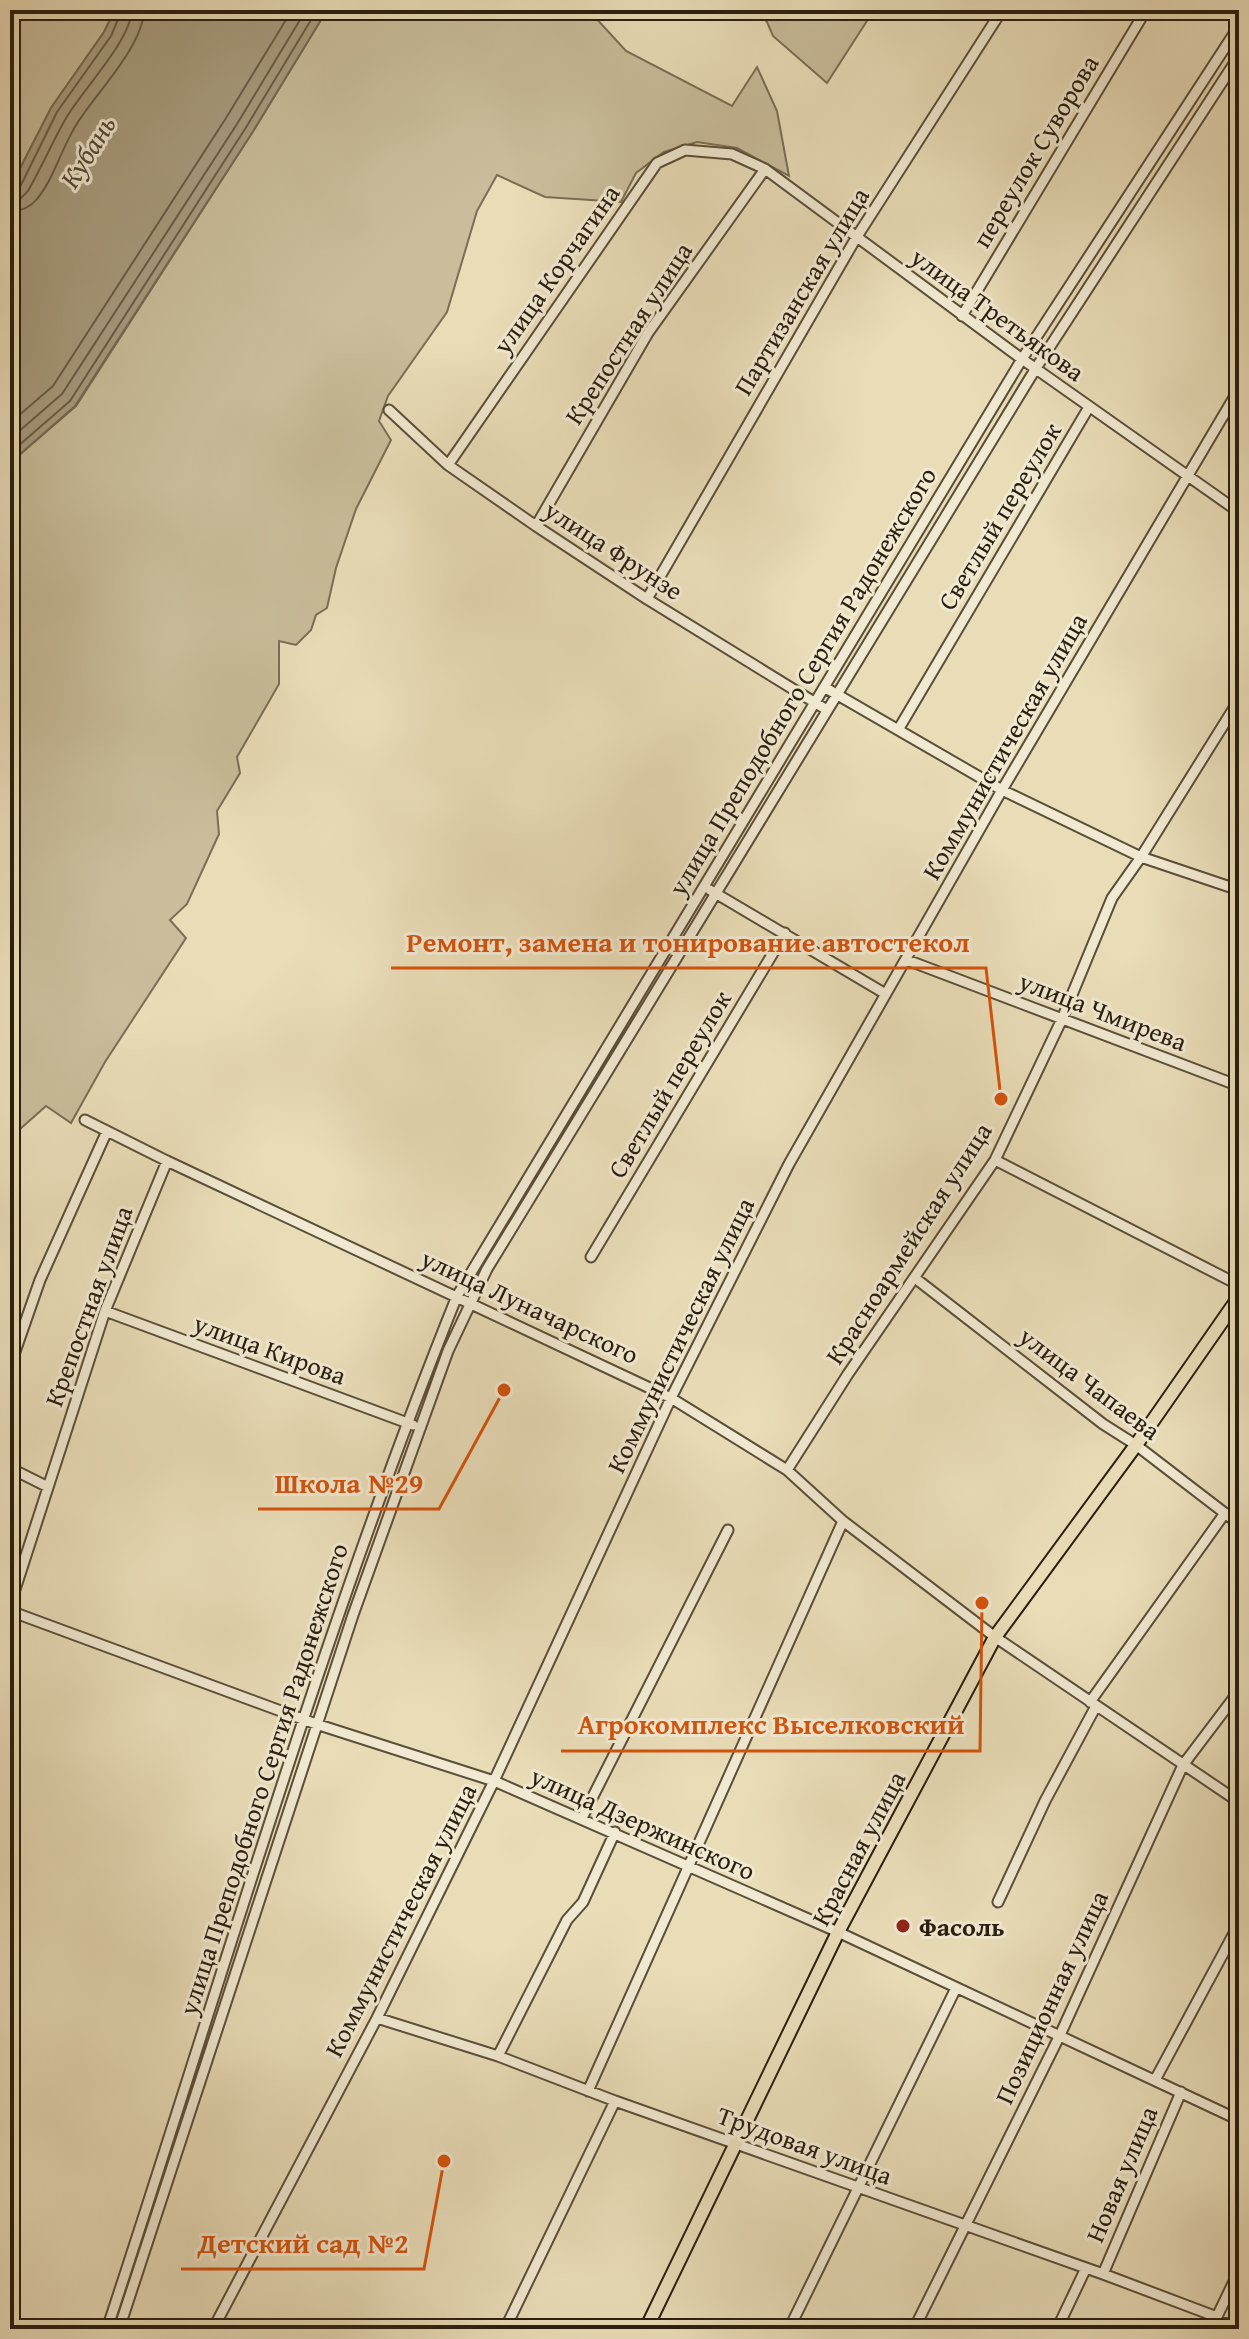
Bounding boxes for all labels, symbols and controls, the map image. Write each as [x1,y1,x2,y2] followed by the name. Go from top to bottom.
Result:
[962,47,1108,255] street label: переулок Суворова
[49,107,125,195] water label: Кубань
[482,176,630,363] street label: улица Корчагина
[723,179,879,402] street label: Партизанская улица
[554,233,702,432] street label: Крепостная улица
[902,237,1094,391] street label: улица Третьякова
[927,414,1071,617] street label: Светлый переулок
[657,459,946,904] street label: улица Преподобного Сергия Радонежского
[536,490,691,610] street label: улица Фрунзе
[912,605,1097,887] street label: Коммунистическая улица
[391,916,986,968] callout: Ремонт, замена и тонирование автостекол
[406,921,970,962] text: Ремонт, замена и тонирование автостекол
[1012,961,1193,1061] street label: улица Чмирева
[597,982,741,1185] street label: Светлый переулок
[815,1114,1001,1372] street label: Красноармейская улица
[596,1190,764,1479] street label: Коммунистическая улица
[34,1200,143,1412] street label: Крепостная улица
[414,1238,645,1374] street label: улица Луначарского
[187,1303,352,1395] street label: улица Кирова
[1010,1316,1170,1450] street label: улица Чапаева
[258,1457,439,1509] callout: Школа №29
[275,1462,423,1503] text: Школа №29
[168,1538,358,2021] street label: улица Преподобного Сергия Радонежского
[561,1699,980,1751] callout: Агрокомплекс Выселковский
[577,1703,965,1744] text: Агрокомплекс Выселковский
[523,1756,762,1890] street label: улица Дзержинского
[801,1763,916,1932] street label: Красная улица
[314,1776,486,2064] street label: Коммунистическая улица
[984,1883,1118,2110] street label: Позиционная улица
[919,1907,1005,1946] place label: Фасоль
[894,1917,912,1935] marker: Фасоль
[712,2095,898,2195] street label: Трудовая улица
[1075,2099,1167,2248] street label: Новая улица
[181,2217,424,2269] callout: Детский сад №2
[196,2222,409,2263] text: Детский сад №2

